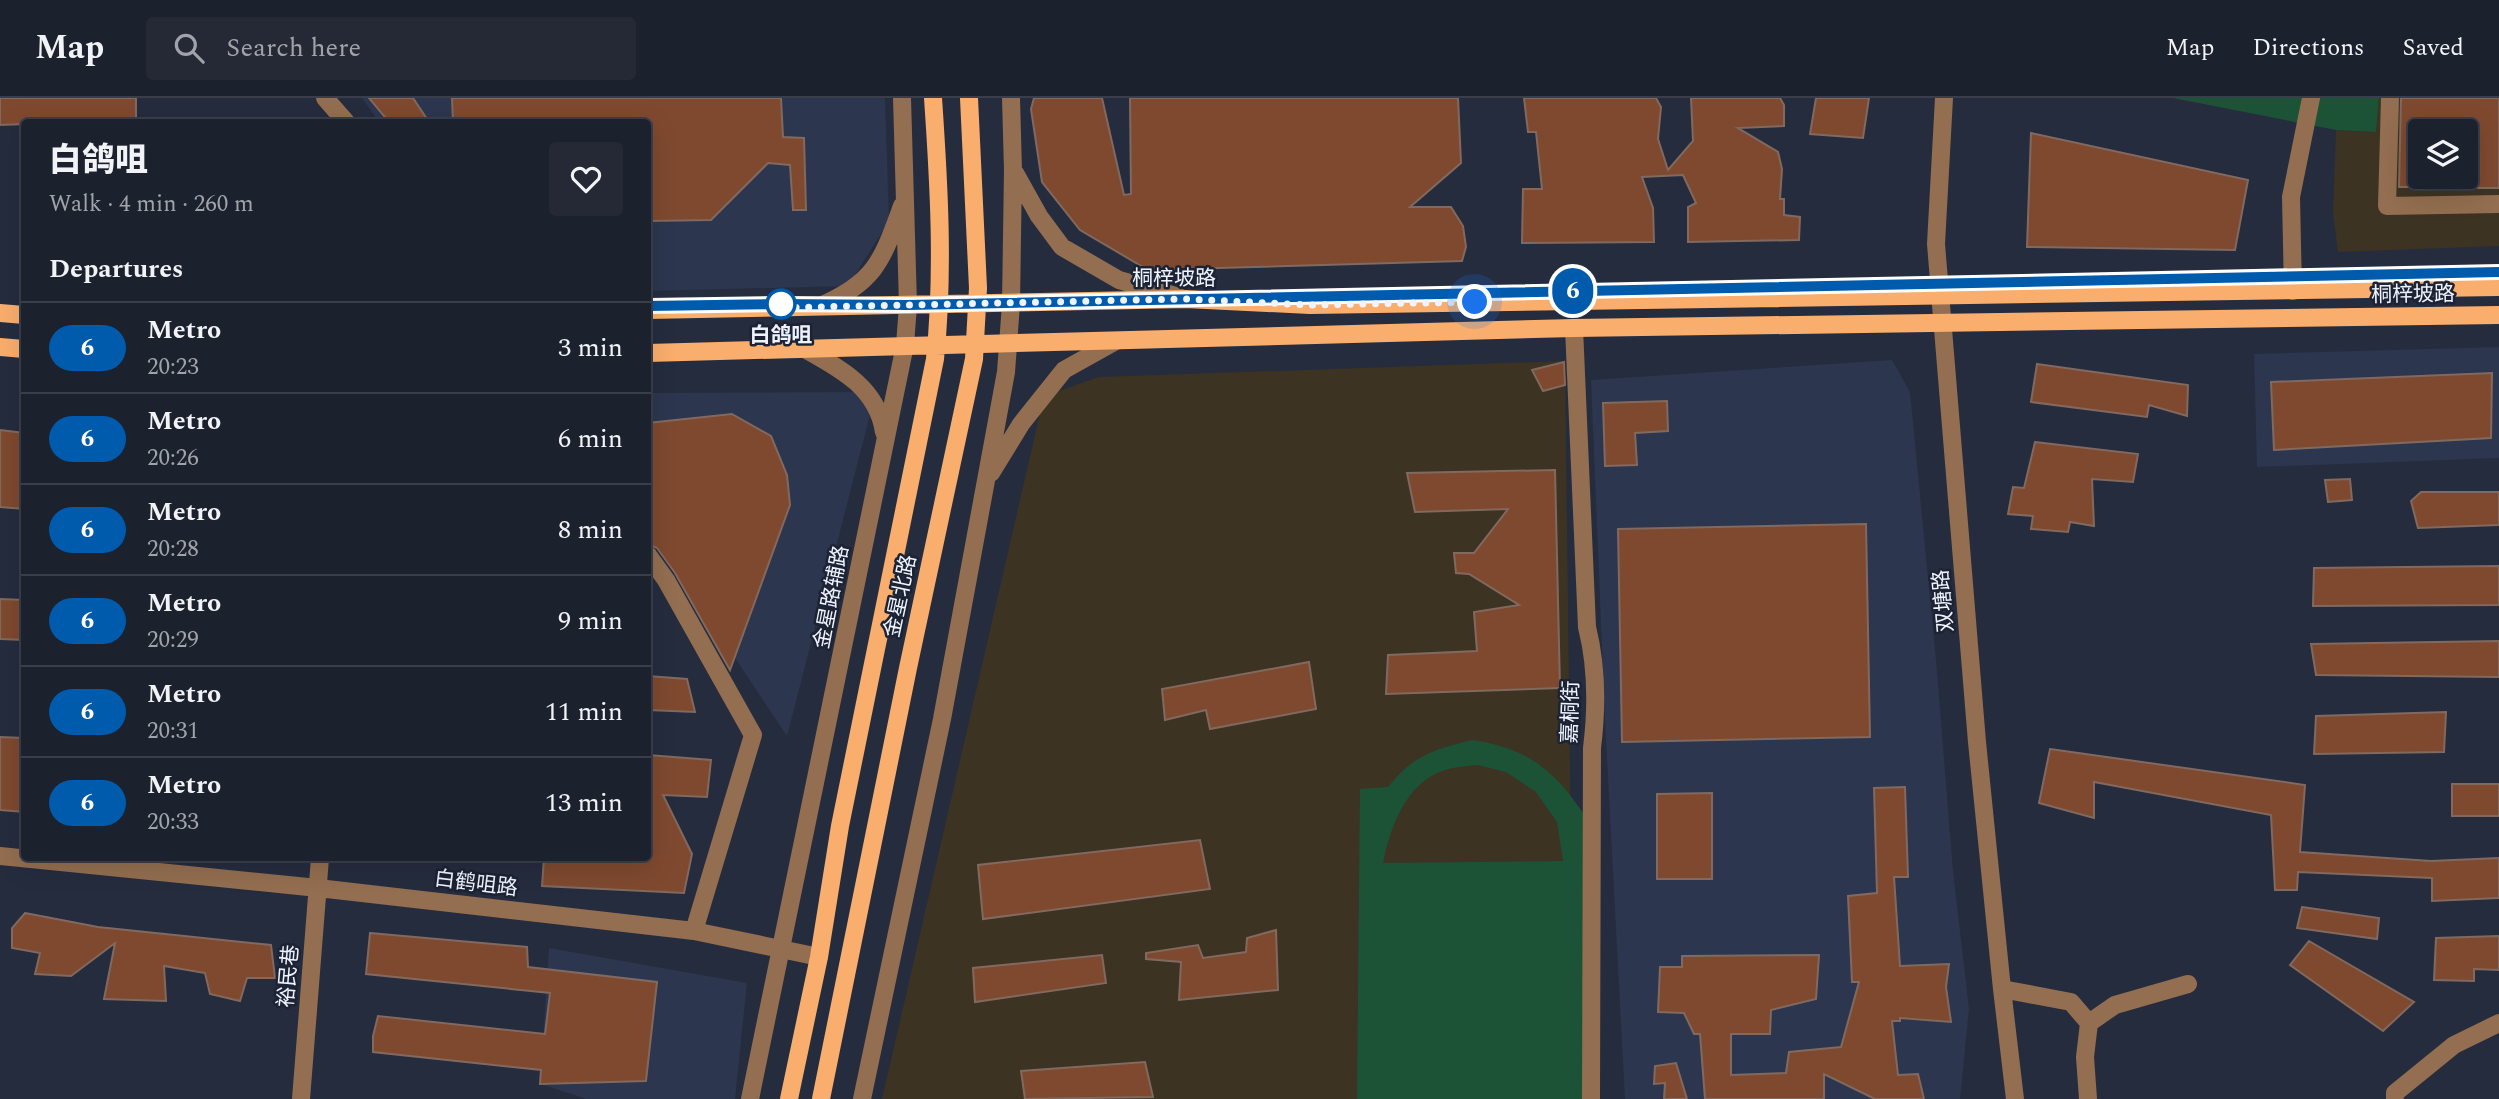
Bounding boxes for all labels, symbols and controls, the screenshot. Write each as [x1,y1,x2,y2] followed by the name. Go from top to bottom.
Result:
[146,17,636,80] search box
[35,23,104,73] text: Map
[226,28,361,68] text: Search here
[170,29,208,67] icon: search
[2166,30,2214,66] text: Map
[2252,30,2364,66] text: Directions
[2402,30,2464,66] text: Saved
[2408,119,2478,189] map controls
[2408,119,2478,189] button: layers
[49,136,148,186] text: 白鸽咀
[549,142,623,216] button: heart
[49,187,254,222] text: Walk · 4 min · 260 m
[49,249,183,289] text: Departures
[1132,263,1216,295] street label: 桐梓坡路
[1550,268,1596,314] line badge: 6
[1566,273,1580,309] text: 6
[2371,278,2455,312] street label: 桐梓坡路
[1457,284,1492,319] your location
[766,289,796,319] marker: 白鸽咀
[147,310,221,350] text: Metro
[750,320,813,352] place label: 白鸽咀
[558,328,623,368] text: 3 min
[81,330,94,366] text: 6
[147,350,199,385] text: 20:23
[147,401,221,441] text: Metro
[558,419,623,459] text: 6 min
[81,421,94,457] text: 6
[147,441,199,476] text: 20:26
[147,492,221,532] text: Metro
[558,510,623,550] text: 8 min
[81,512,94,548] text: 6
[147,532,199,567] text: 20:28
[806,543,858,652] street label: 金星路辅路
[877,552,925,641] street label: 金星北路
[1925,568,1963,634] street label: 双塘路
[147,583,221,623] text: Metro
[558,601,623,641] text: 9 min
[81,603,94,639] text: 6
[147,623,199,658] text: 20:29
[147,674,221,714] text: Metro
[1554,680,1588,744] street label: 嘉桐街
[545,692,623,732] text: 11 min
[81,694,94,730] text: 6
[147,714,199,749] text: 20:31
[147,765,221,805] text: Metro
[545,783,623,823] text: 13 min
[81,785,94,821] text: 6
[147,805,199,840] text: 20:33
[432,863,520,905] street label: 白鹤咀路
[270,943,308,1009] street label: 裕民巷

